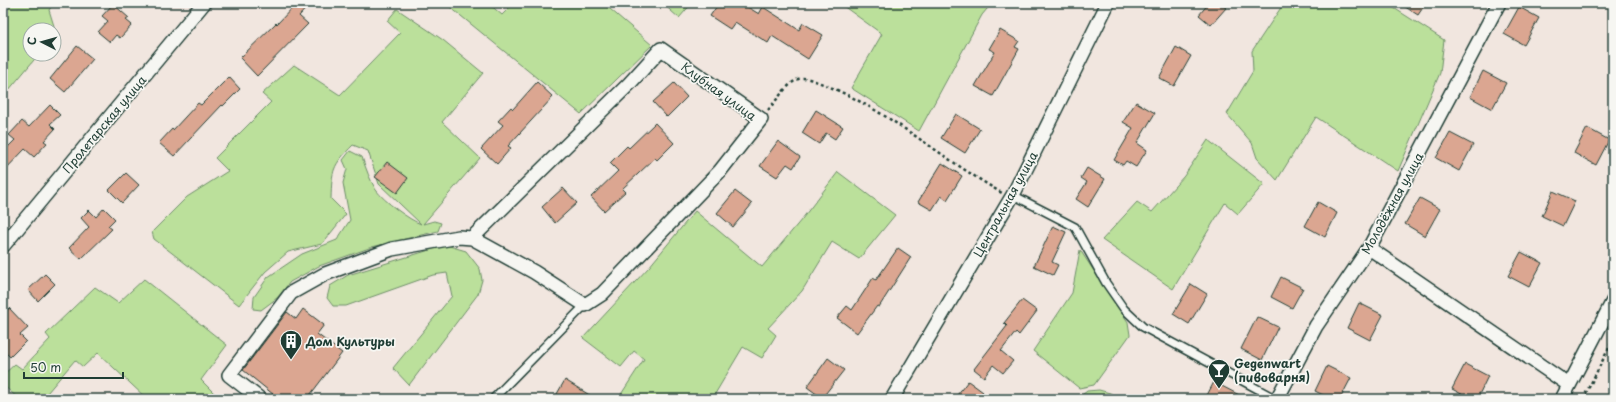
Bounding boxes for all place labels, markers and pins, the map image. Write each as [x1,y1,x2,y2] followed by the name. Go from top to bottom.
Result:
[278,328,304,361] building icon: Дом Культуры
[305,332,395,350] place label: Дом Культуры
[1234,354,1310,386] place label: Gegenwart (пивоварня)
[1206,357,1232,390] bar icon: Gegenwart (пивоварня)

